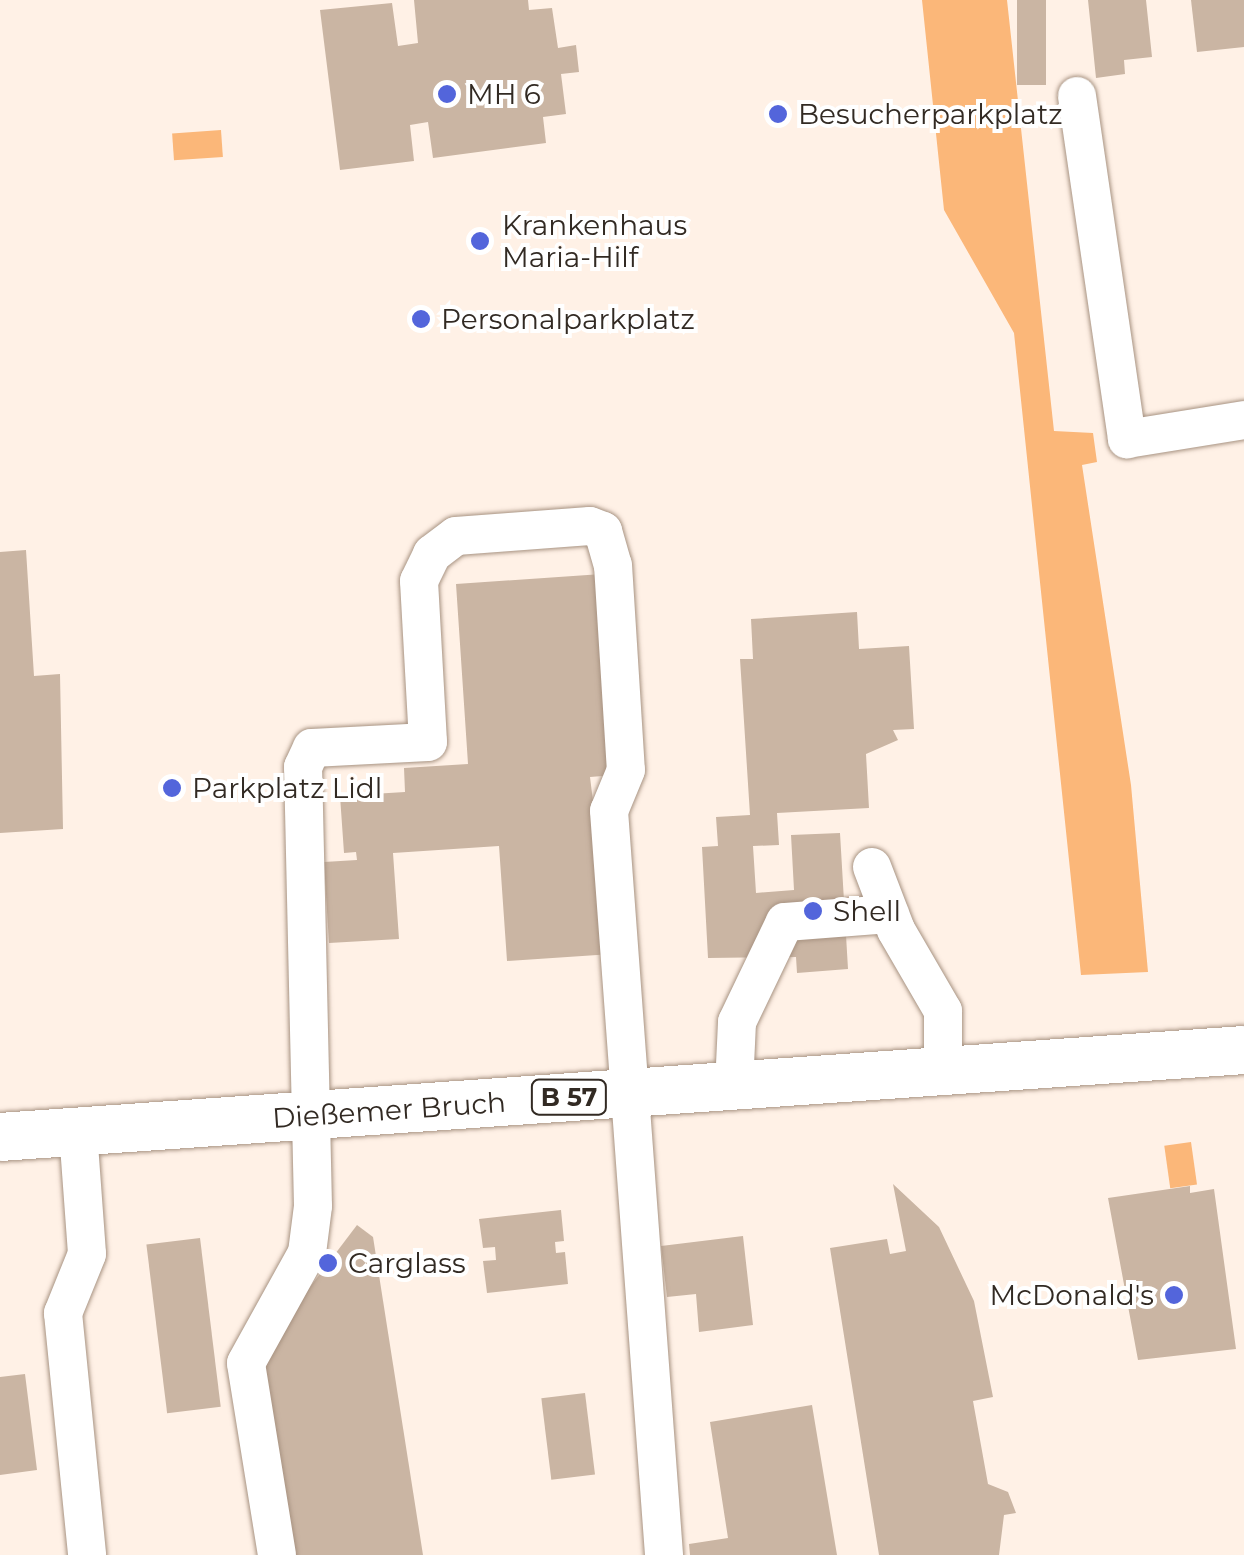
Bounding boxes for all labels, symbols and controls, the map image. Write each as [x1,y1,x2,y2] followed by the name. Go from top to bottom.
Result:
[467,77,541,111] place label: MH 6
[436,83,458,105] marker: MH 6
[798,97,1063,131] place label: Besucherparkplatz
[767,103,789,125] marker: Besucherparkplatz
[502,208,687,274] place label: Krankenhaus Maria-Hilf
[467,228,493,254] marker: Krankenhaus Maria-Hilf
[441,302,695,336] place label: Personalparkplatz
[410,308,432,330] marker: Personalparkplatz
[192,771,382,805] place label: Parkplatz Lidl
[161,777,183,799] marker: Parkplatz Lidl
[833,894,901,928] place label: Shell
[802,900,824,922] marker: Shell
[529,1077,609,1117] road number: B 57
[271,1085,507,1135] street label: Dießemer Bruch
[348,1246,466,1280] place label: Carglass
[317,1252,339,1274] marker: Carglass
[990,1278,1154,1312] place label: McDonald's
[1163,1284,1185,1306] marker: McDonald's

